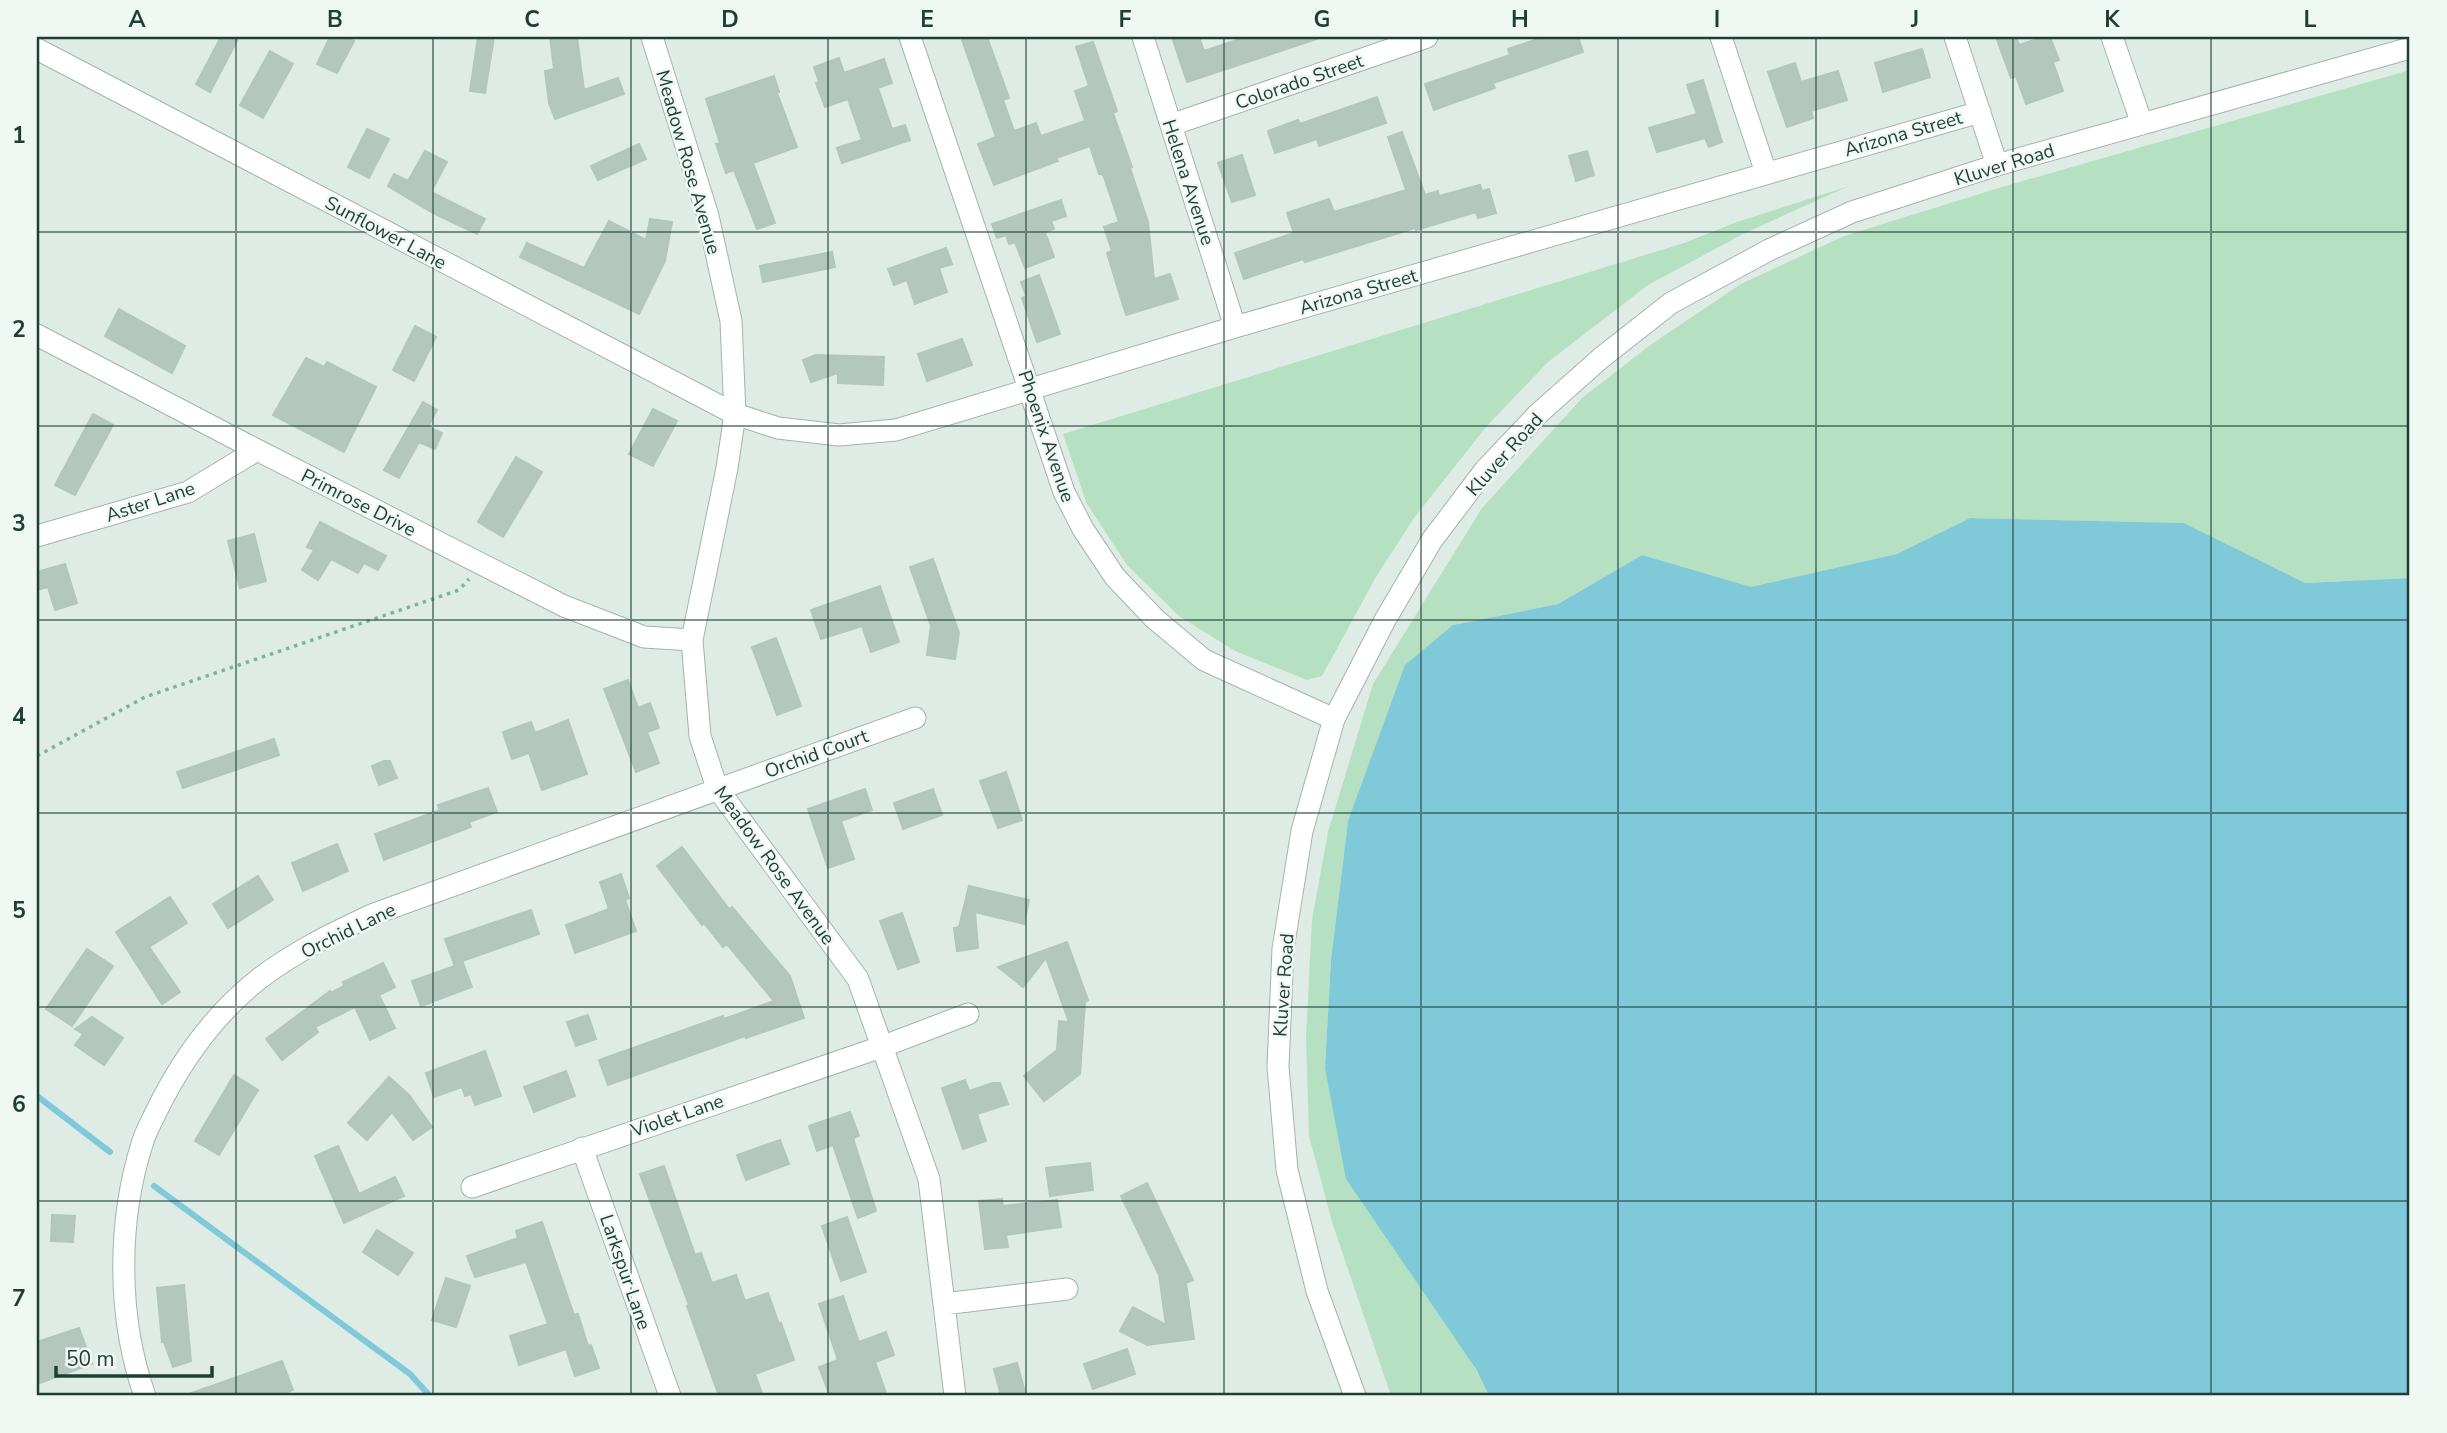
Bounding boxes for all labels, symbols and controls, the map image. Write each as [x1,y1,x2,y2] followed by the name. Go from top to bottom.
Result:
[128,4,146,35] text: A
[327,4,343,35] text: B
[524,4,540,35] text: C
[721,4,739,35] text: D
[920,4,934,35] text: E
[1119,4,1132,35] text: F
[1314,4,1330,35] text: G
[1511,4,1529,35] text: H
[1714,4,1720,35] text: I
[1910,4,1919,35] text: J
[2104,4,2120,35] text: K
[2304,4,2317,35] text: L
[1232,48,1367,116] street label: Colorado Street
[649,67,727,257] street label: Meadow Rose Avenue
[1841,105,1966,163] street label: Arizona Street
[1156,116,1221,248] street label: Helena Avenue
[12,120,26,151] text: 1
[1951,137,2058,193] street label: Kluver Road
[320,190,451,276] street label: Sunflower Lane
[1296,263,1421,321] street label: Arizona Street
[12,314,26,345] text: 2
[1011,367,1081,506] street label: Phoenix Avenue
[1460,407,1549,502] street label: Kluver Road
[297,463,420,543] street label: Primrose Drive
[102,475,198,529] street label: Aster Lane
[12,508,26,539] text: 3
[12,701,26,732] text: 4
[761,723,872,785] street label: Orchid Court
[708,781,841,950] street label: Meadow Rose Avenue
[12,895,26,926] text: 5
[297,897,400,965] street label: Orchid Lane
[1267,932,1301,1038] street label: Kluver Road
[627,1088,727,1144] street label: Violet Lane
[12,1089,26,1120] text: 6
[593,1211,657,1333] street label: Larkspur Lane
[12,1283,26,1314] text: 7
[56,1335,212,1379] scale bar
[66,1345,115,1373] text: 50 m

